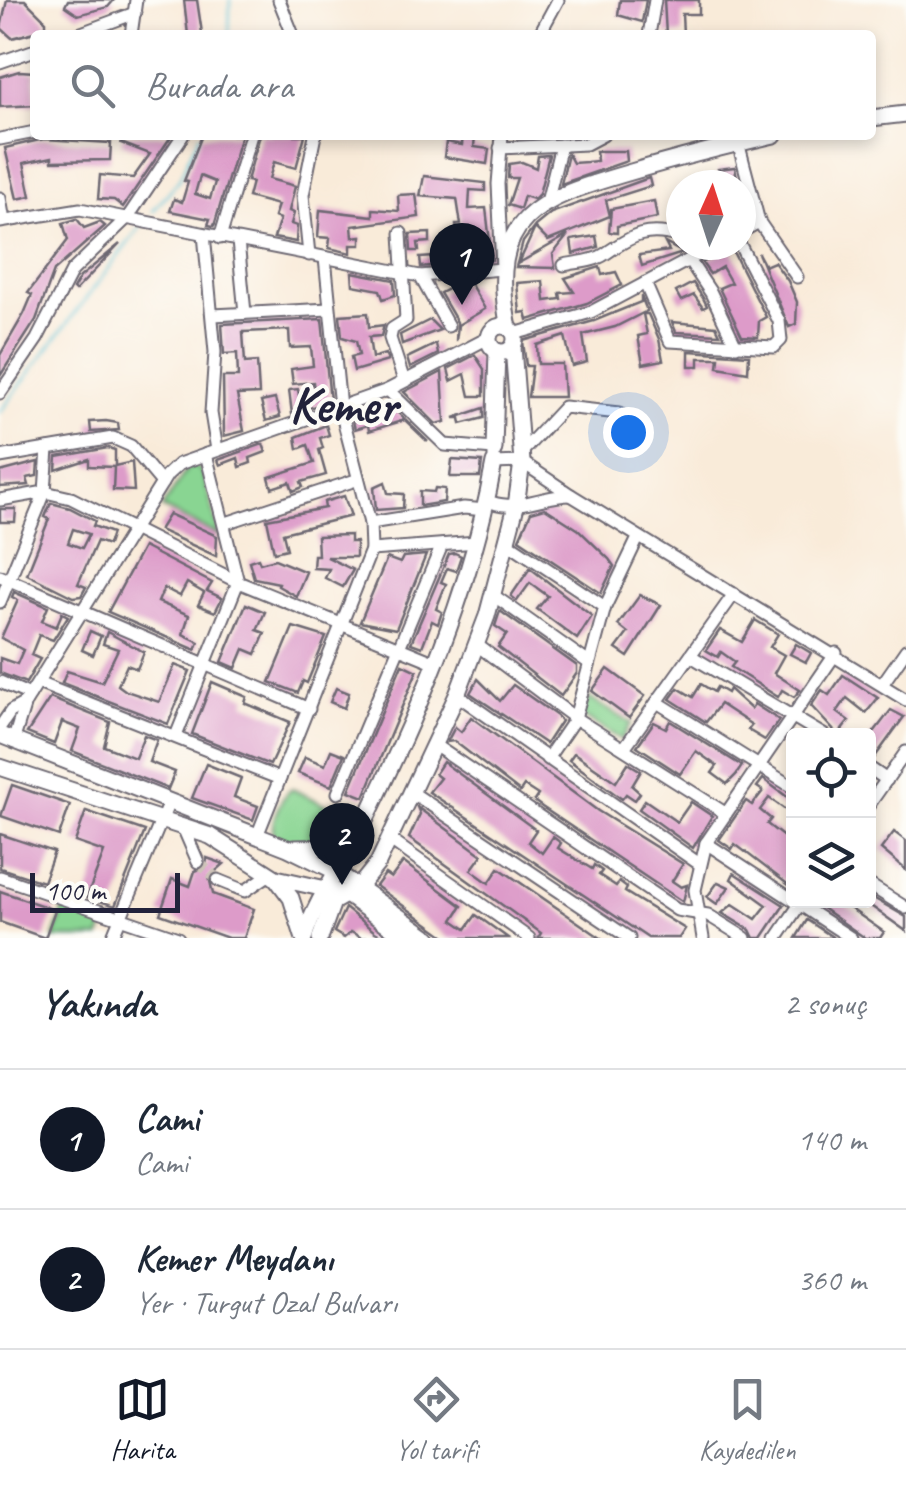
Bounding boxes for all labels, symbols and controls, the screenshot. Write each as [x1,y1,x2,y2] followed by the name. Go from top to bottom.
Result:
[30,30,876,140] search box
[65,58,120,113] icon: search
[145,62,293,109] text: Burada ara
[666,170,756,260] north arrow
[430,222,494,305] pin: 1
[289,372,402,438] district label: Kemer
[603,407,654,458] your location
[786,728,876,908] map controls
[786,728,876,818] button: locate
[310,802,374,885] pin: 2
[786,818,876,908] button: layers
[30,868,180,913] scale bar
[45,873,105,908] text: 100 m
[40,977,155,1030] text: Yakında
[784,983,866,1024] text: 2 sonuç
[135,1095,199,1142] text: Cami
[65,1119,80,1160] text: 1
[797,1119,866,1160] text: 140 m
[135,1142,188,1183] text: Cami
[135,1235,333,1282] text: Kemer Meydanı
[65,1259,80,1300] text: 2
[797,1259,866,1300] text: 360 m
[135,1282,397,1323] text: Yer · Turgut Ozal Bulvarı
[110,1372,175,1467] tab: Harita
[395,1372,478,1467] tab: Yol tarifi
[699,1372,796,1467] tab: Kaydedilen

